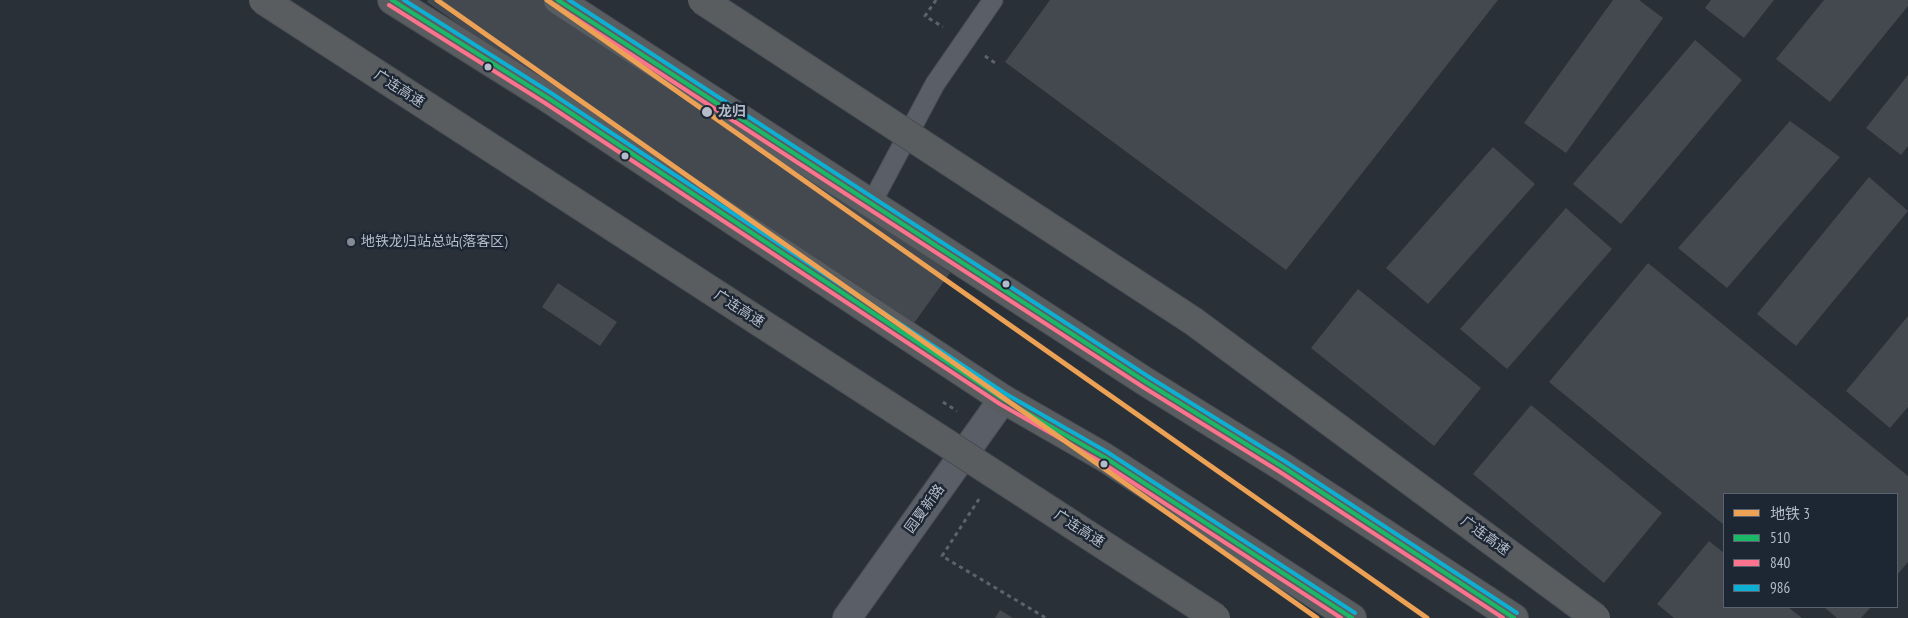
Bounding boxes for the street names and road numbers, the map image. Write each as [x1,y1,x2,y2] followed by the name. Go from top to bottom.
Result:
[371,67,427,111] street label: 广连高速
[711,287,767,331] street label: 广连高速
[902,481,948,537] street label: 园夏新路
[1051,507,1107,551] street label: 广连高速
[1457,513,1513,559] street label: 广连高速

